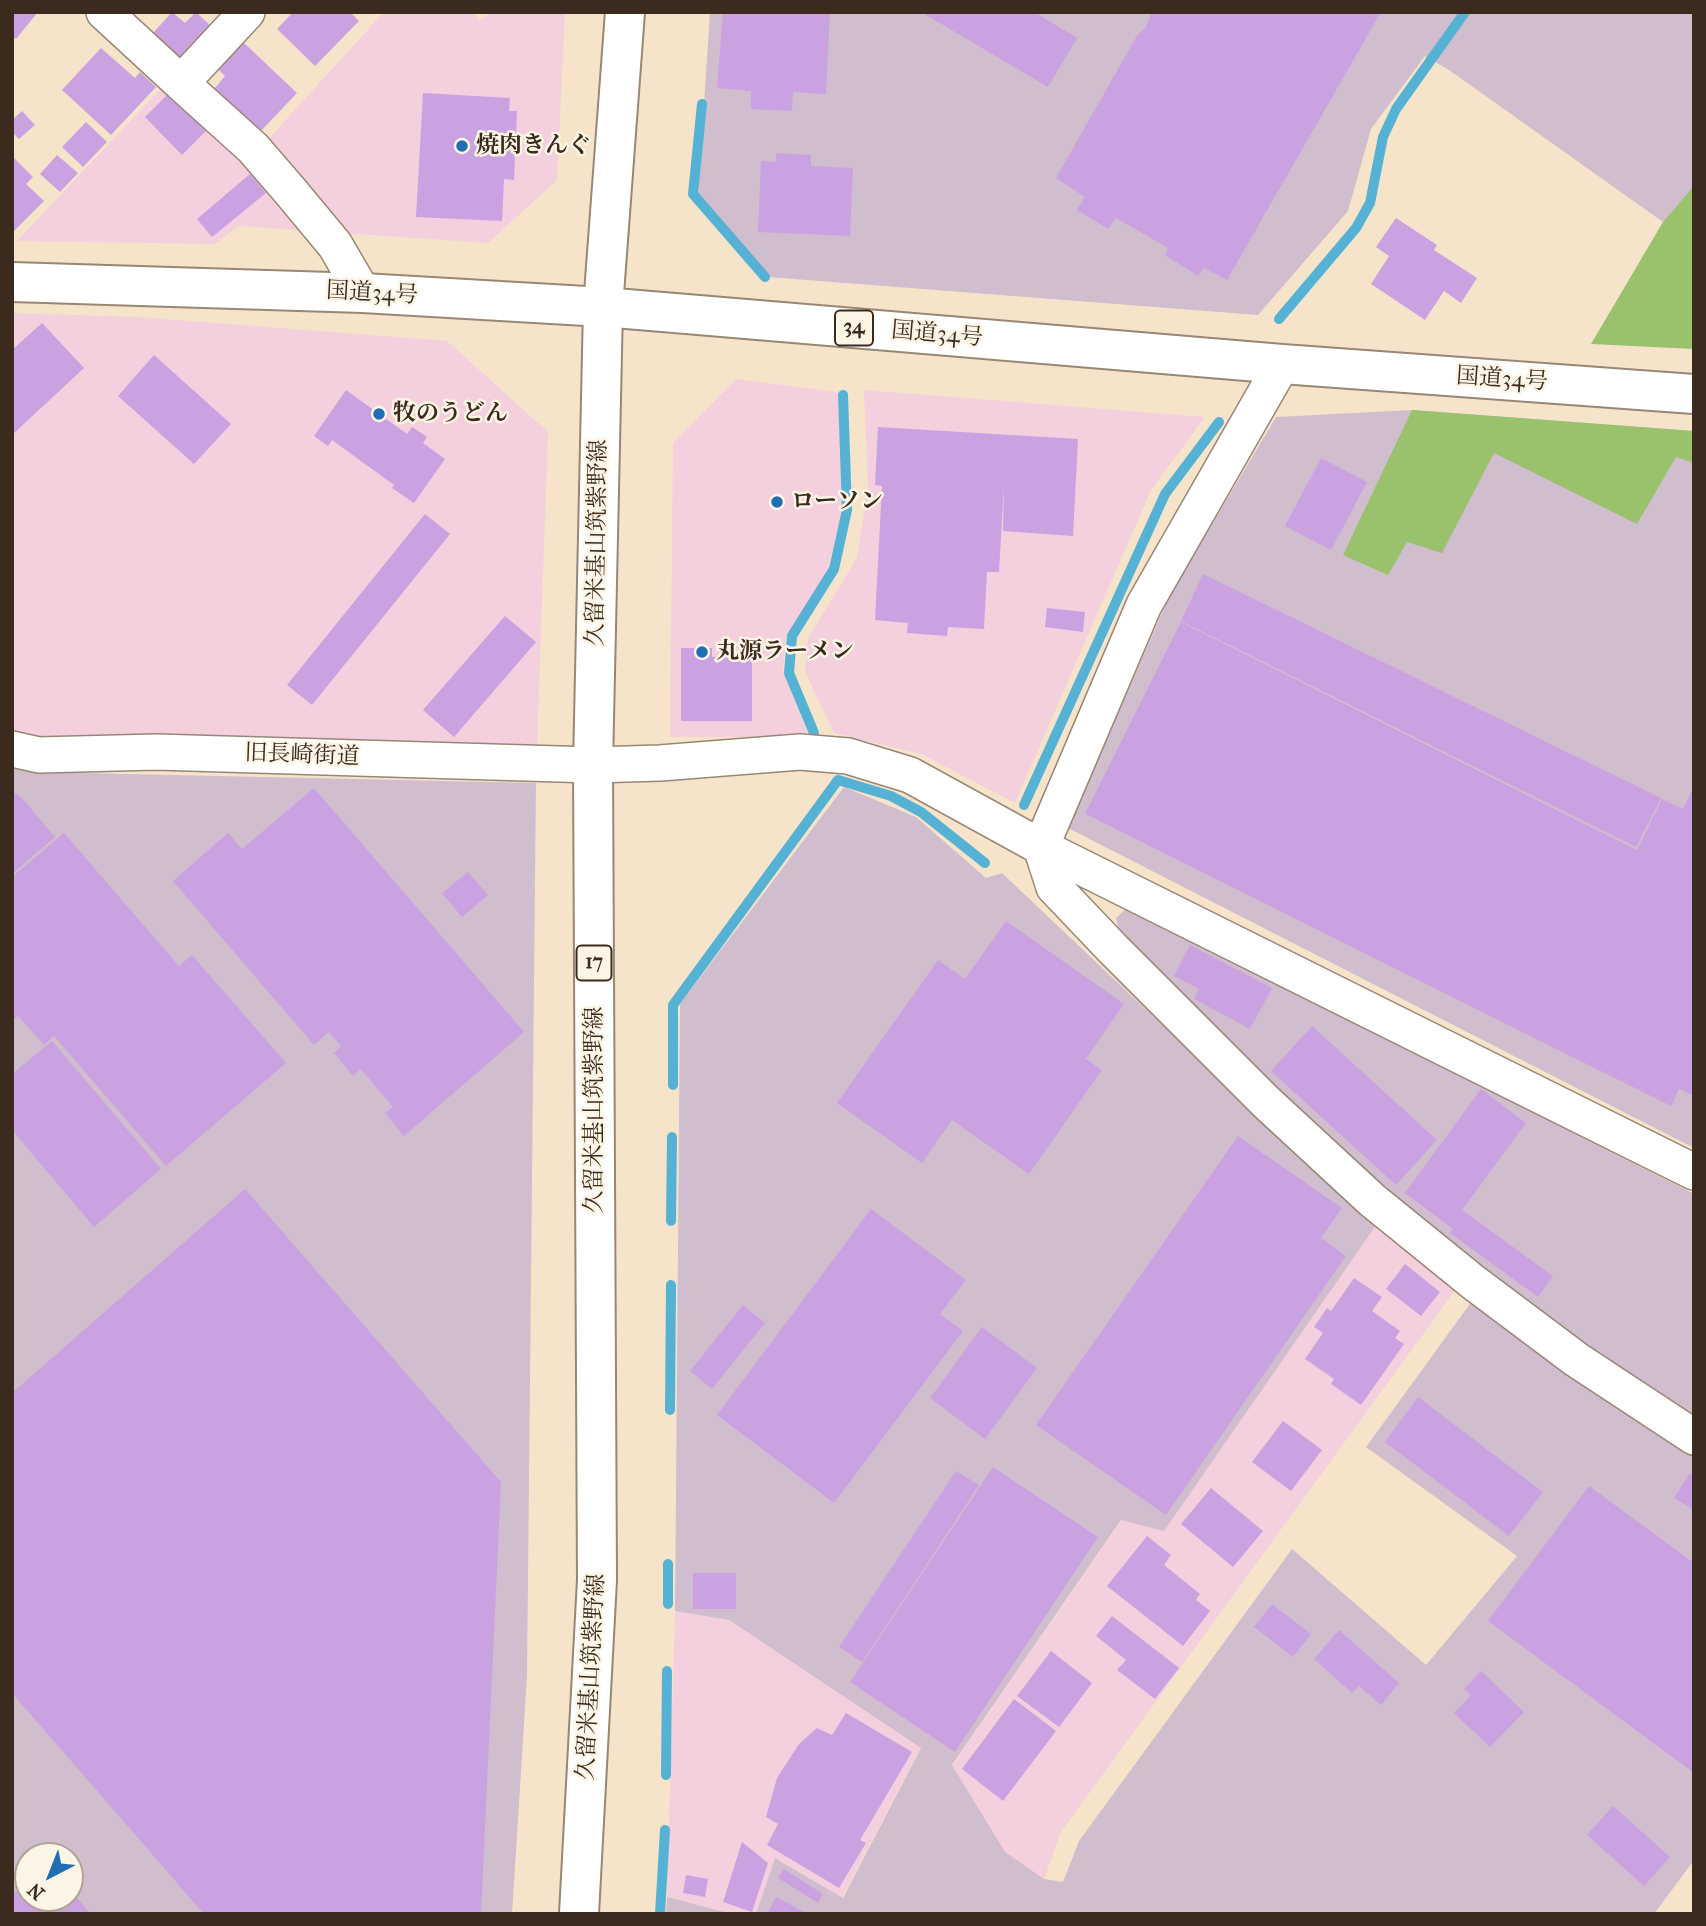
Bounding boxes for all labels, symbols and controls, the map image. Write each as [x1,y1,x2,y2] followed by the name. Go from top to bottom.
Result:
[476,132,591,160] place label: 焼肉きんぐ
[454,138,470,154] marker: 焼肉きんぐ
[325,278,419,310] street label: 国道34号
[835,310,873,346] road number: 34
[890,317,984,353] street label: 国道34号
[1455,363,1549,397] street label: 国道34号
[393,400,508,428] place label: 牧のうどん
[371,406,387,422] marker: 牧のうどん
[582,439,614,647] street label: 久留米基山筑紫野線
[791,488,883,516] place label: ローソン
[769,494,785,510] marker: ローソン
[716,638,854,666] place label: 丸源ラーメン
[694,644,710,660] marker: 丸源ラーメン
[244,740,360,772] street label: 旧長崎街道
[576,946,612,981] road number: 17
[581,1007,609,1213] street label: 久留米基山筑紫野線
[573,1573,611,1781] street label: 久留米基山筑紫野線
[14,1842,84,1912] north arrow
[24,1878,49,1904] text: N

